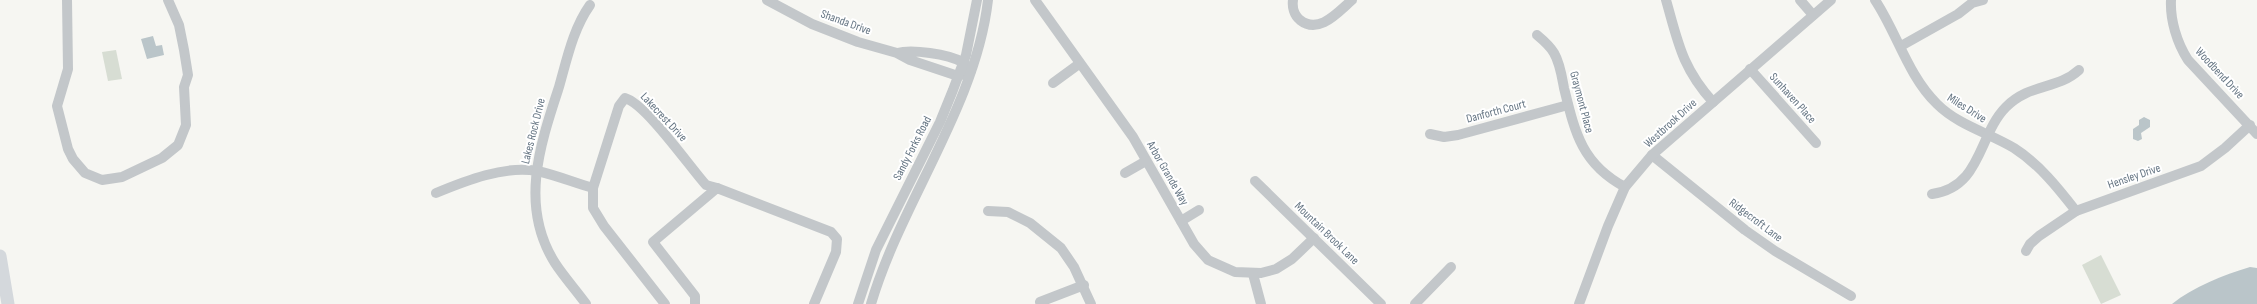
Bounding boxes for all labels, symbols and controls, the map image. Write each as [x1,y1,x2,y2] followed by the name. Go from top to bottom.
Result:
[819,6,873,39] street label: Shanda Drive
[2192,44,2248,102] street label: Woodbend Drive
[1566,70,1597,135] street label: Graymont Place
[1766,70,1819,127] street label: Sunhaven Place
[637,90,690,145] street label: Lakecrest Drive
[1944,91,1989,126] street label: Miles Drive
[1465,96,1528,127] street label: Danforth Court
[1641,96,1700,151] street label: Westbrook Drive
[518,97,549,166] street label: Lakes Rock Drive
[890,114,935,183] street label: Sandy Forks Road
[1143,138,1192,208] street label: Arbor Grande Way
[2106,160,2163,192] street label: Hensley Drive
[1726,195,1786,246] street label: Ridgecroft Lane
[1291,199,1362,268] street label: Mountain Brook Lane

